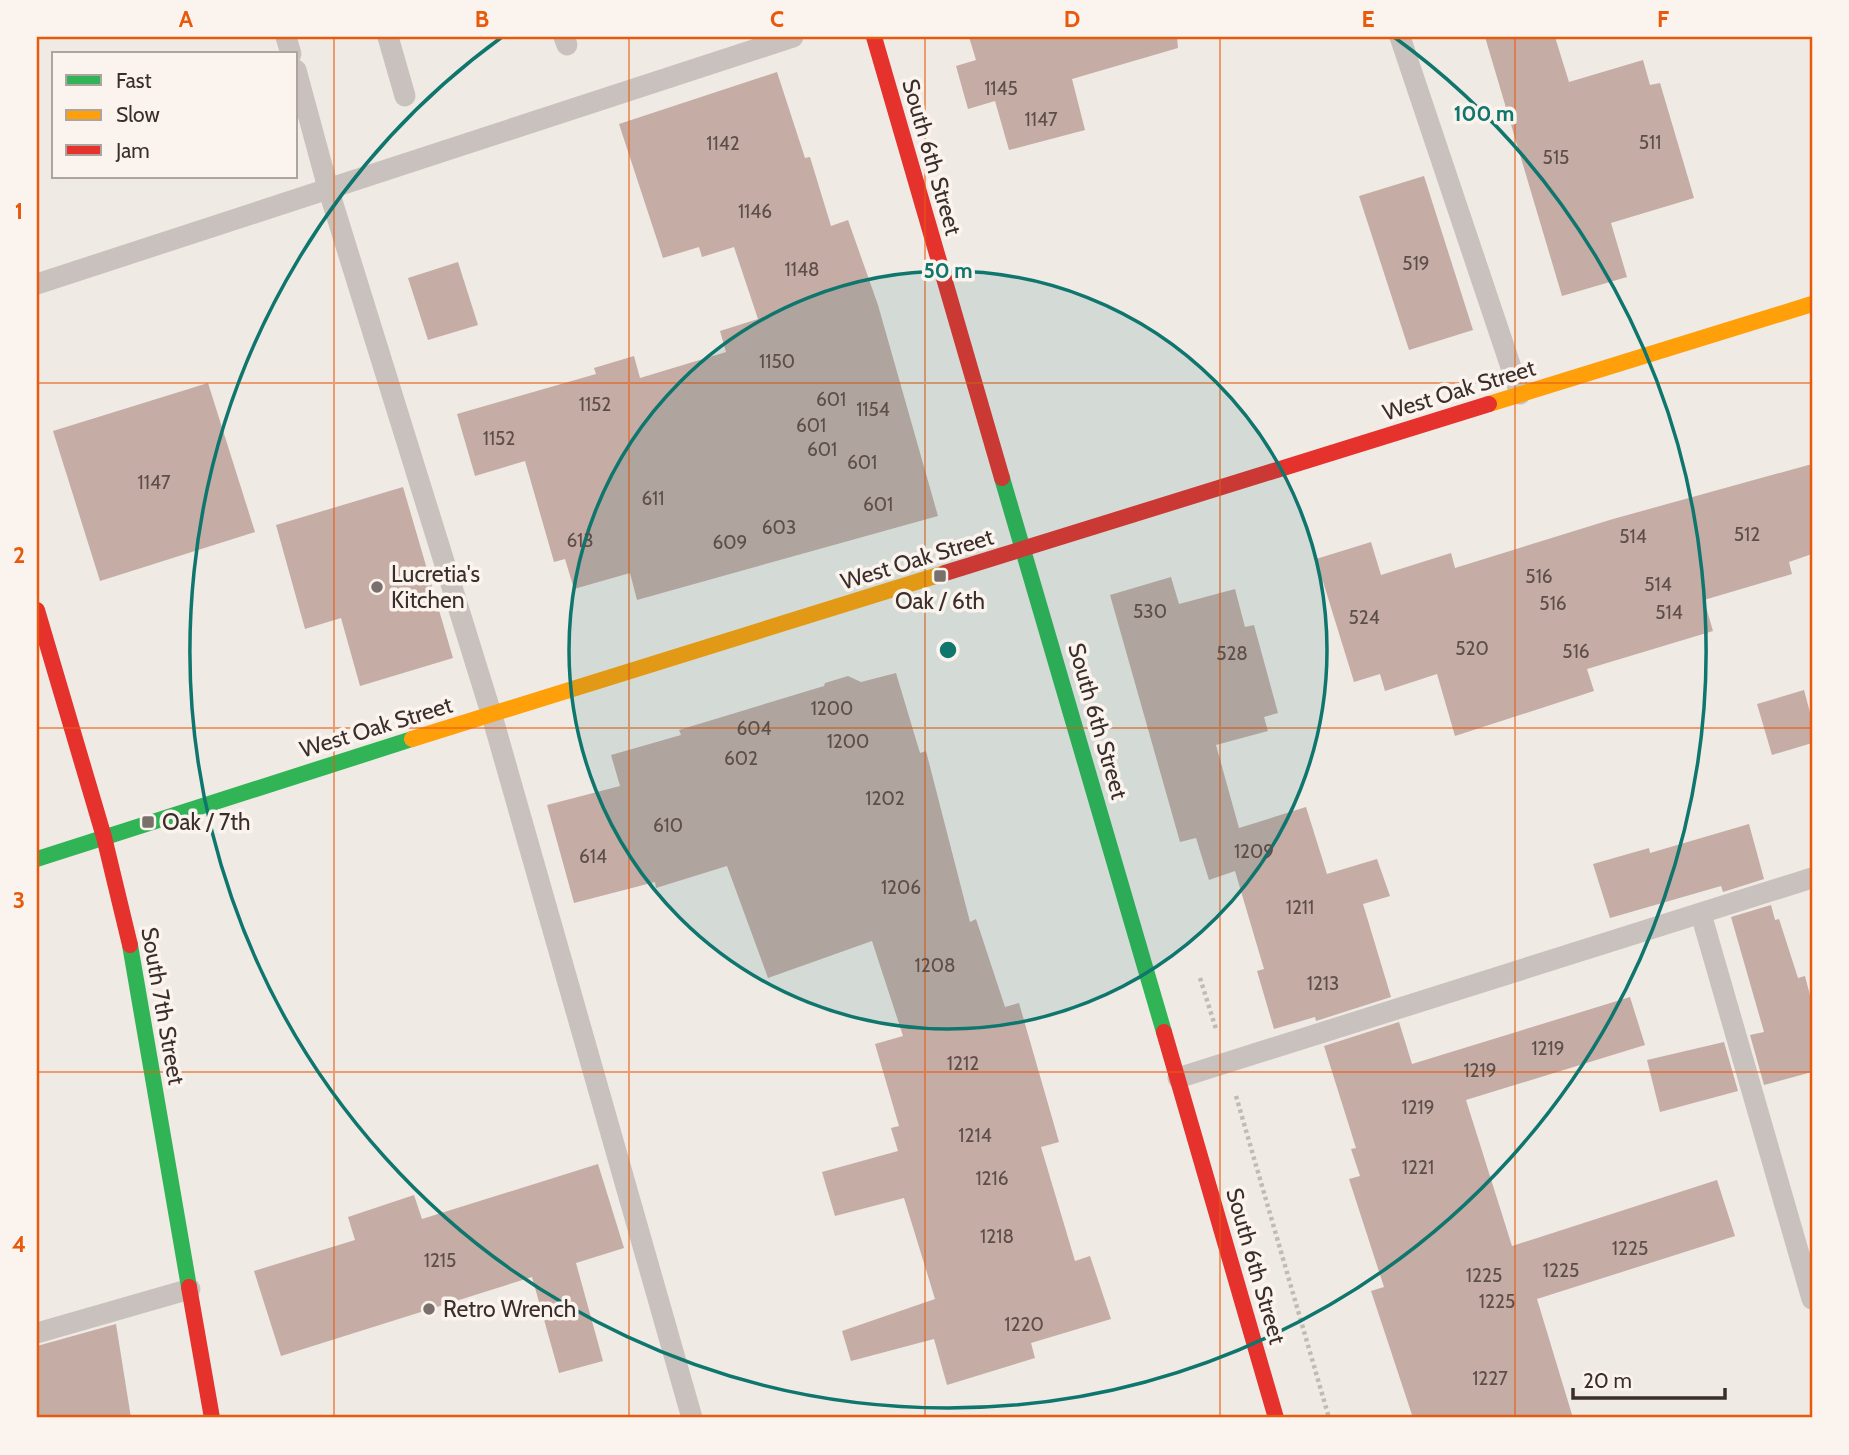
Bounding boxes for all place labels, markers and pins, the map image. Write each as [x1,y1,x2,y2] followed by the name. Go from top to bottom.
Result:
[391,560,480,614] place label: Lucretia's Kitchen
[932,568,948,584] marker: Oak / 6th
[369,579,385,595] marker: Lucretia's Kitchen
[895,587,985,615] place label: Oak / 6th
[936,638,960,662] centre of rings
[162,808,250,836] place label: Oak / 7th
[140,814,156,830] marker: Oak / 7th
[443,1295,576,1323] place label: Retro Wrench
[421,1301,437,1317] marker: Retro Wrench

